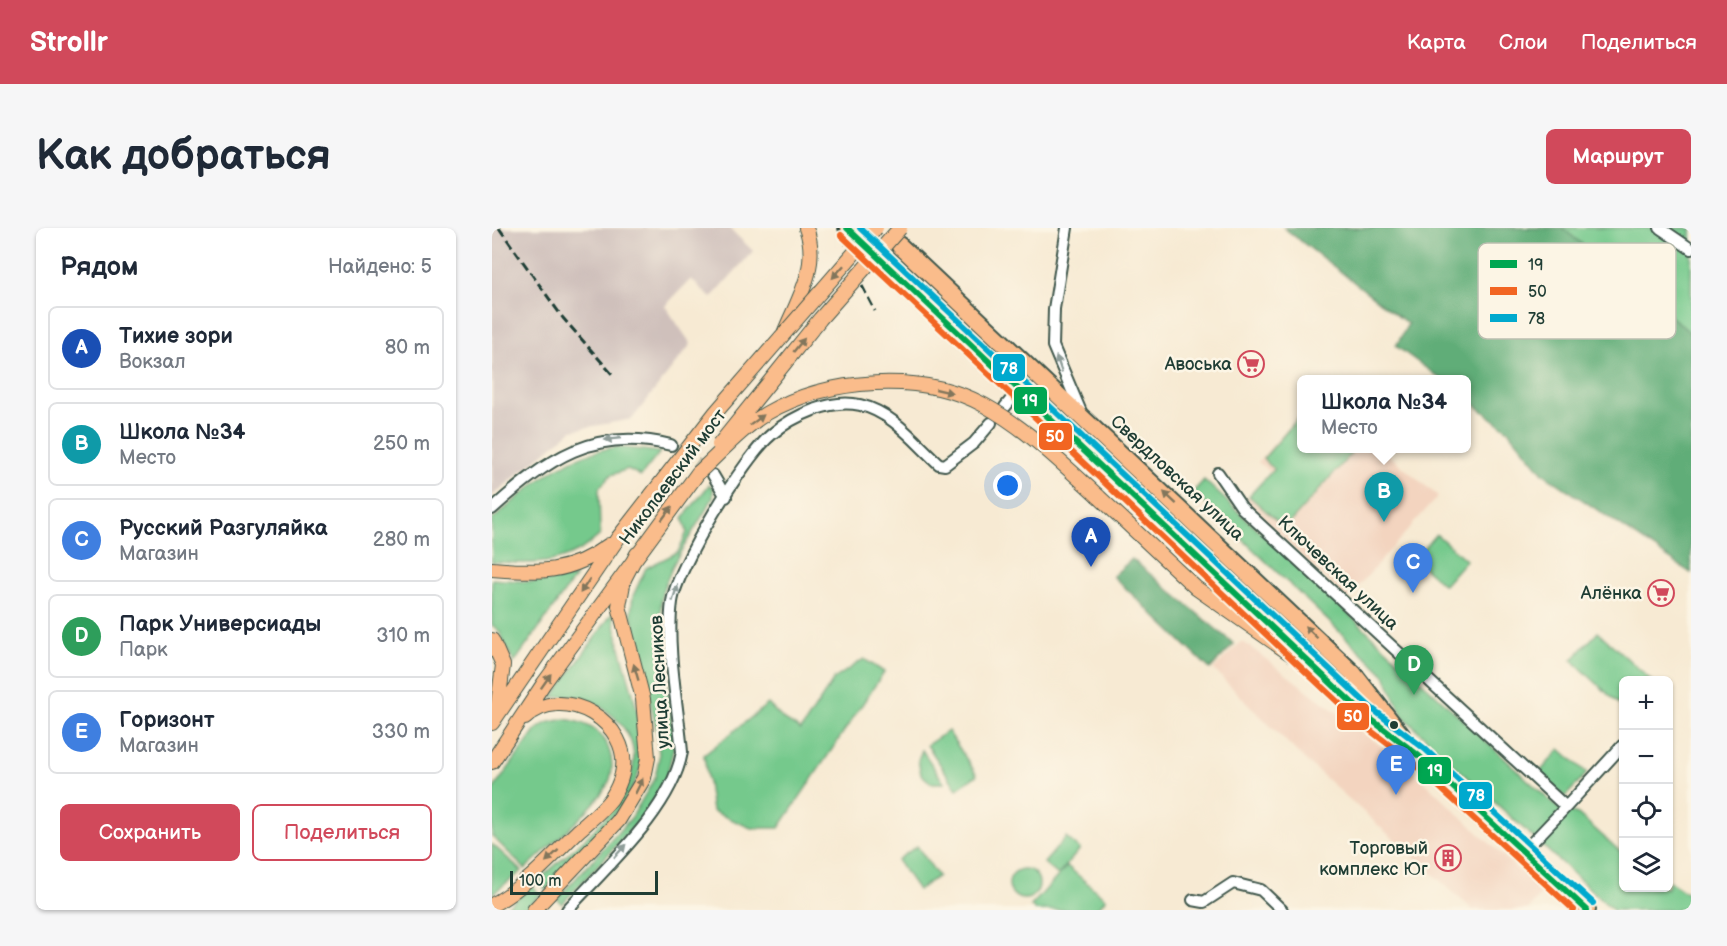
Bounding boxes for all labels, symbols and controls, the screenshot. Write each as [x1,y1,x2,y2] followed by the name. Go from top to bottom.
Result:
[30,26,108,59] text: Strollr
[1407,30,1466,55] text: Карта
[1499,30,1548,55] text: Слои
[1581,30,1697,55] text: Поделиться
[1546,129,1691,184] button: Маршрут
[36,131,331,182] text: Как добраться
[1478,243,1676,339] legend
[60,252,138,283] text: Рядом
[328,255,432,279] text: Найдено: 5
[1528,256,1543,275] text: 19
[832,264,845,279] one-way arrow
[1528,283,1547,302] text: 50
[1528,310,1545,329] text: 78
[119,323,233,350] text: Тихие зори
[75,336,88,360] text: A
[385,336,430,360] text: 80 m
[793,337,806,353] one-way arrow
[1236,349,1266,379] supermarket icon: Авоська
[119,350,186,374] text: Вокзал
[992,353,1026,382] line badge: 78
[1164,354,1232,375] place label: Авоська
[1054,355,1064,373] one-way arrow
[1000,360,1018,379] text: 78
[1297,375,1471,453] popup
[1013,386,1048,415] line badge: 19
[935,387,953,397] one-way arrow
[1321,389,1447,416] text: Школа №34
[1022,392,1038,411] text: 19
[615,405,731,549] street label: Николаевский мост
[1106,411,1248,545] street label: Свердловская улица
[750,415,765,427] one-way arrow
[1321,416,1378,440] text: Место
[119,419,246,446] text: Школа №34
[1038,422,1073,451] line badge: 50
[1045,428,1065,447] text: 50
[74,432,89,456] text: B
[373,432,430,456] text: 250 m
[604,435,623,444] one-way arrow
[119,446,176,470] text: Место
[993,471,1022,500] your location
[1364,472,1404,522] pin: B
[1163,491,1177,505] one-way arrow
[661,506,673,522] one-way arrow
[1273,512,1403,635] street label: Ключевская улица
[119,515,328,542] text: Русский Разгуляйка
[1072,518,1110,567] pin: A
[74,528,89,552] text: C
[373,528,430,552] text: 280 m
[119,542,199,566] text: Магазин
[1394,544,1432,593] pin: C
[579,578,591,594] one-way arrow
[1646,578,1676,608] supermarket icon: Алёнка
[1580,583,1642,604] place label: Алёнка
[671,584,680,602] one-way arrow
[119,611,321,638] text: Парк Универсиады
[646,614,674,749] street label: улица Лесников
[75,624,88,648] text: D
[376,624,430,648] text: 310 m
[1304,626,1318,640] one-way arrow
[119,638,168,662] text: Парк
[1394,646,1434,695] pin: D
[630,663,640,682] one-way arrow
[540,673,551,689] one-way arrow
[1619,676,1673,892] map controls
[1619,676,1673,730] button: +
[1336,702,1370,731] line badge: 50
[119,707,214,734] text: Горизонт
[1343,708,1363,727] text: 50
[1388,719,1400,731] unlabelled marker
[75,720,88,744] text: E
[372,720,430,744] text: 330 m
[1619,730,1673,784] button: −
[119,734,199,758] text: Магазин
[1376,746,1416,795] pin: E
[1417,756,1452,785] line badge: 19
[1427,762,1443,781] text: 19
[634,777,644,795] one-way arrow
[1458,781,1493,810] line badge: 78
[1619,784,1673,838] button: locate
[1467,787,1485,806] text: 78
[60,804,240,861] button: Сохранить
[252,804,432,861] button: Поделиться
[1319,838,1428,880] place label: Торговый комплекс Юг
[1619,838,1673,892] button: layers
[1433,843,1463,873] building icon: Торговый комплекс Юг
[613,844,626,859] one-way arrow
[544,849,559,863] one-way arrow
[510,868,658,896] scale bar
[519,872,562,891] text: 100 m

